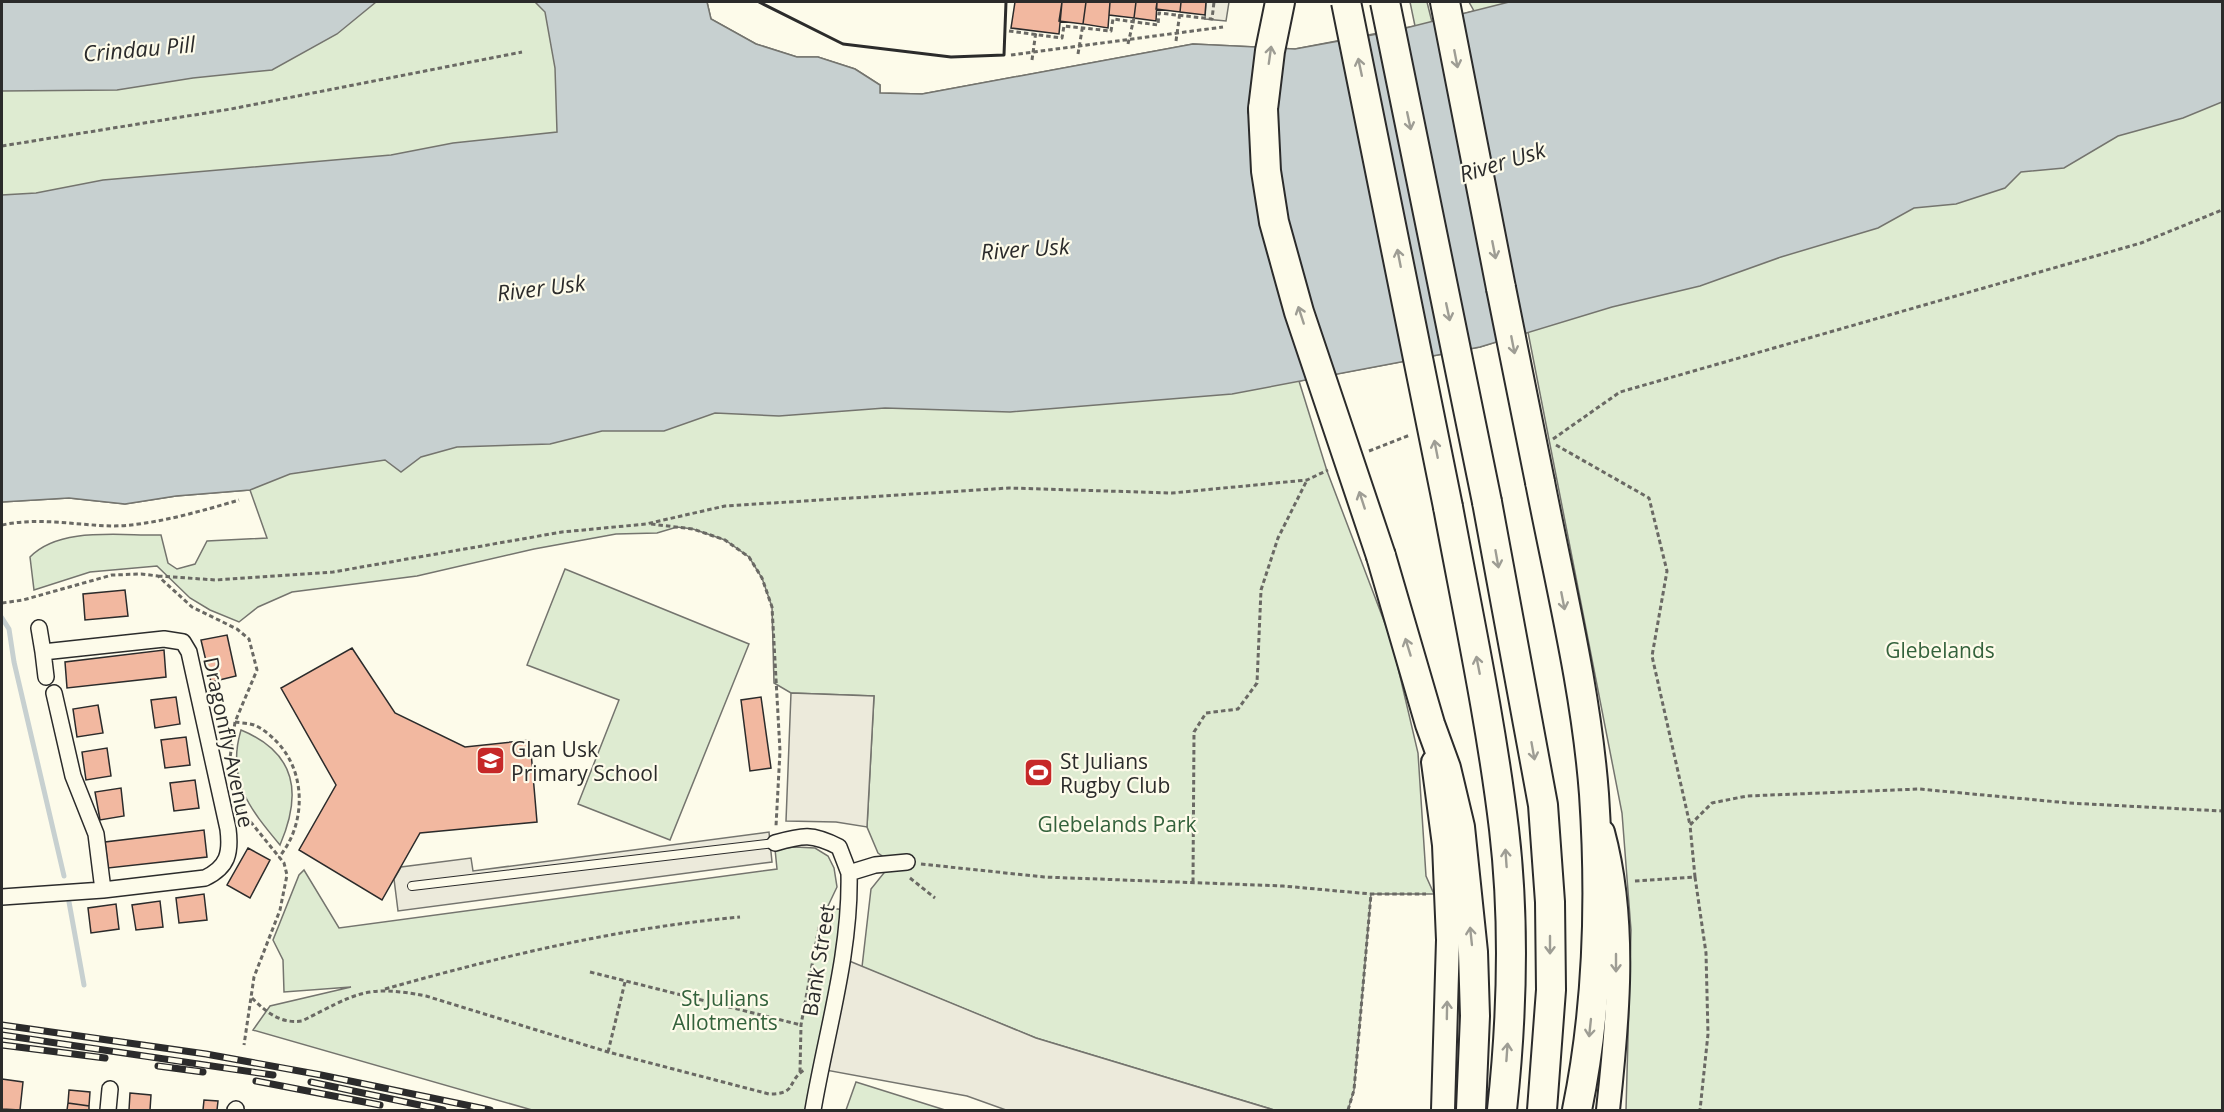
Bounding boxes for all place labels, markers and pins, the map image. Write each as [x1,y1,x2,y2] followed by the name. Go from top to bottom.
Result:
[511,735,658,787] place label: Glan Usk Primary School
[474,745,506,777] school or university icon: Glan Usk Primary School
[1060,747,1170,799] place label: St Julians Rugby Club
[1023,757,1055,789] sports icon: St Julians Rugby Club

